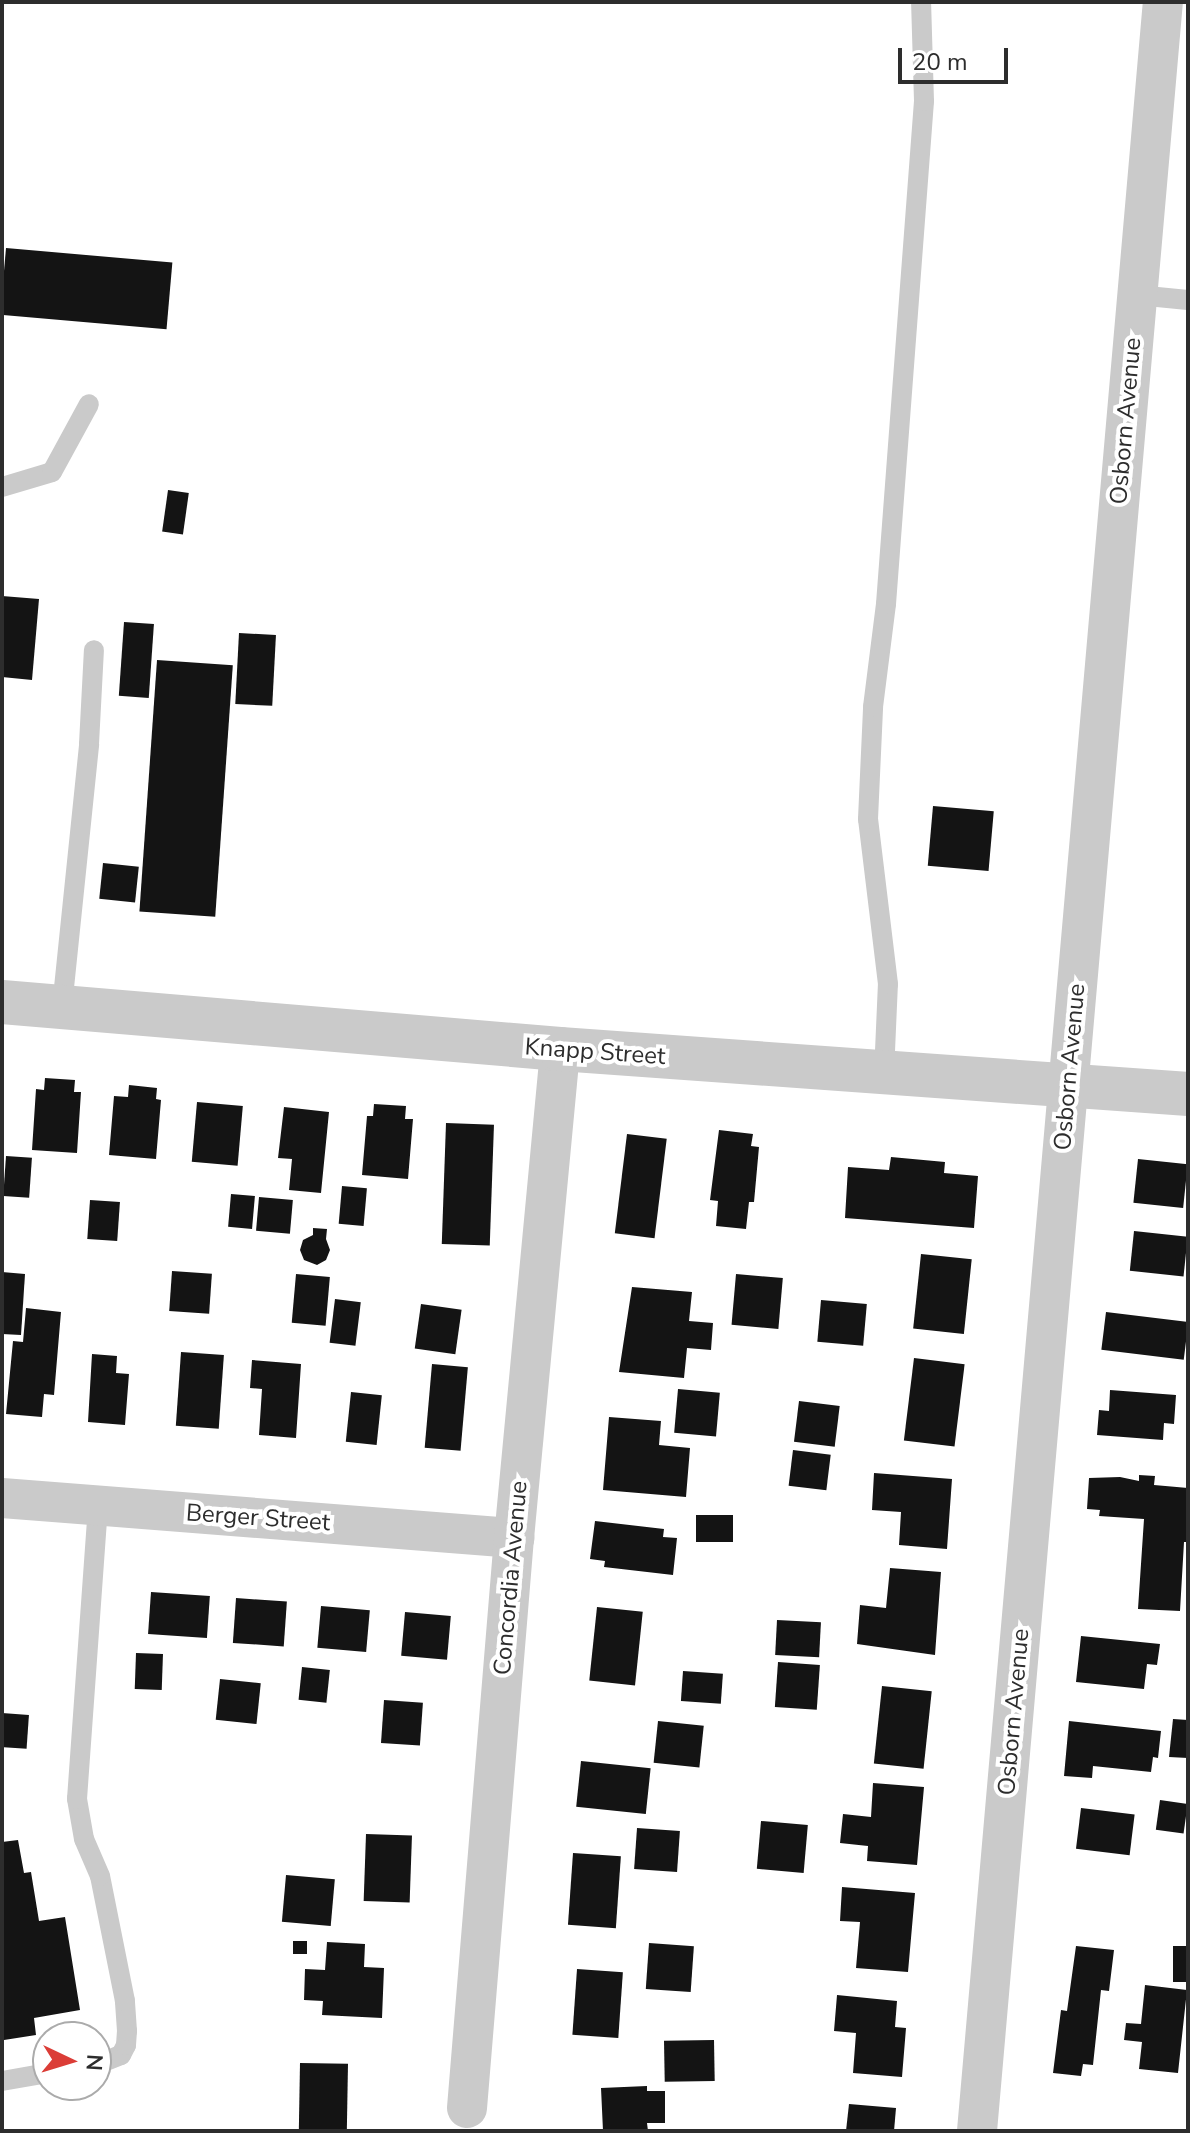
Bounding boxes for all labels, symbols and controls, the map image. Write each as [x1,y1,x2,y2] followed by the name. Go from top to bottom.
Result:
[902,32,1012,82] scale bar
[912,46,968,78] text: 20 m
[1104,336,1148,506] street label: Osborn Avenue
[1048,982,1092,1152] street label: Osborn Avenue
[524,1033,666,1071] street label: Knapp Street
[488,1480,534,1676] street label: Concordia Avenue
[185,1499,331,1537] street label: Berger Street
[992,1627,1036,1797] street label: Osborn Avenue
[32,2021,112,2101] north arrow
[78,2053,109,2072] text: N

